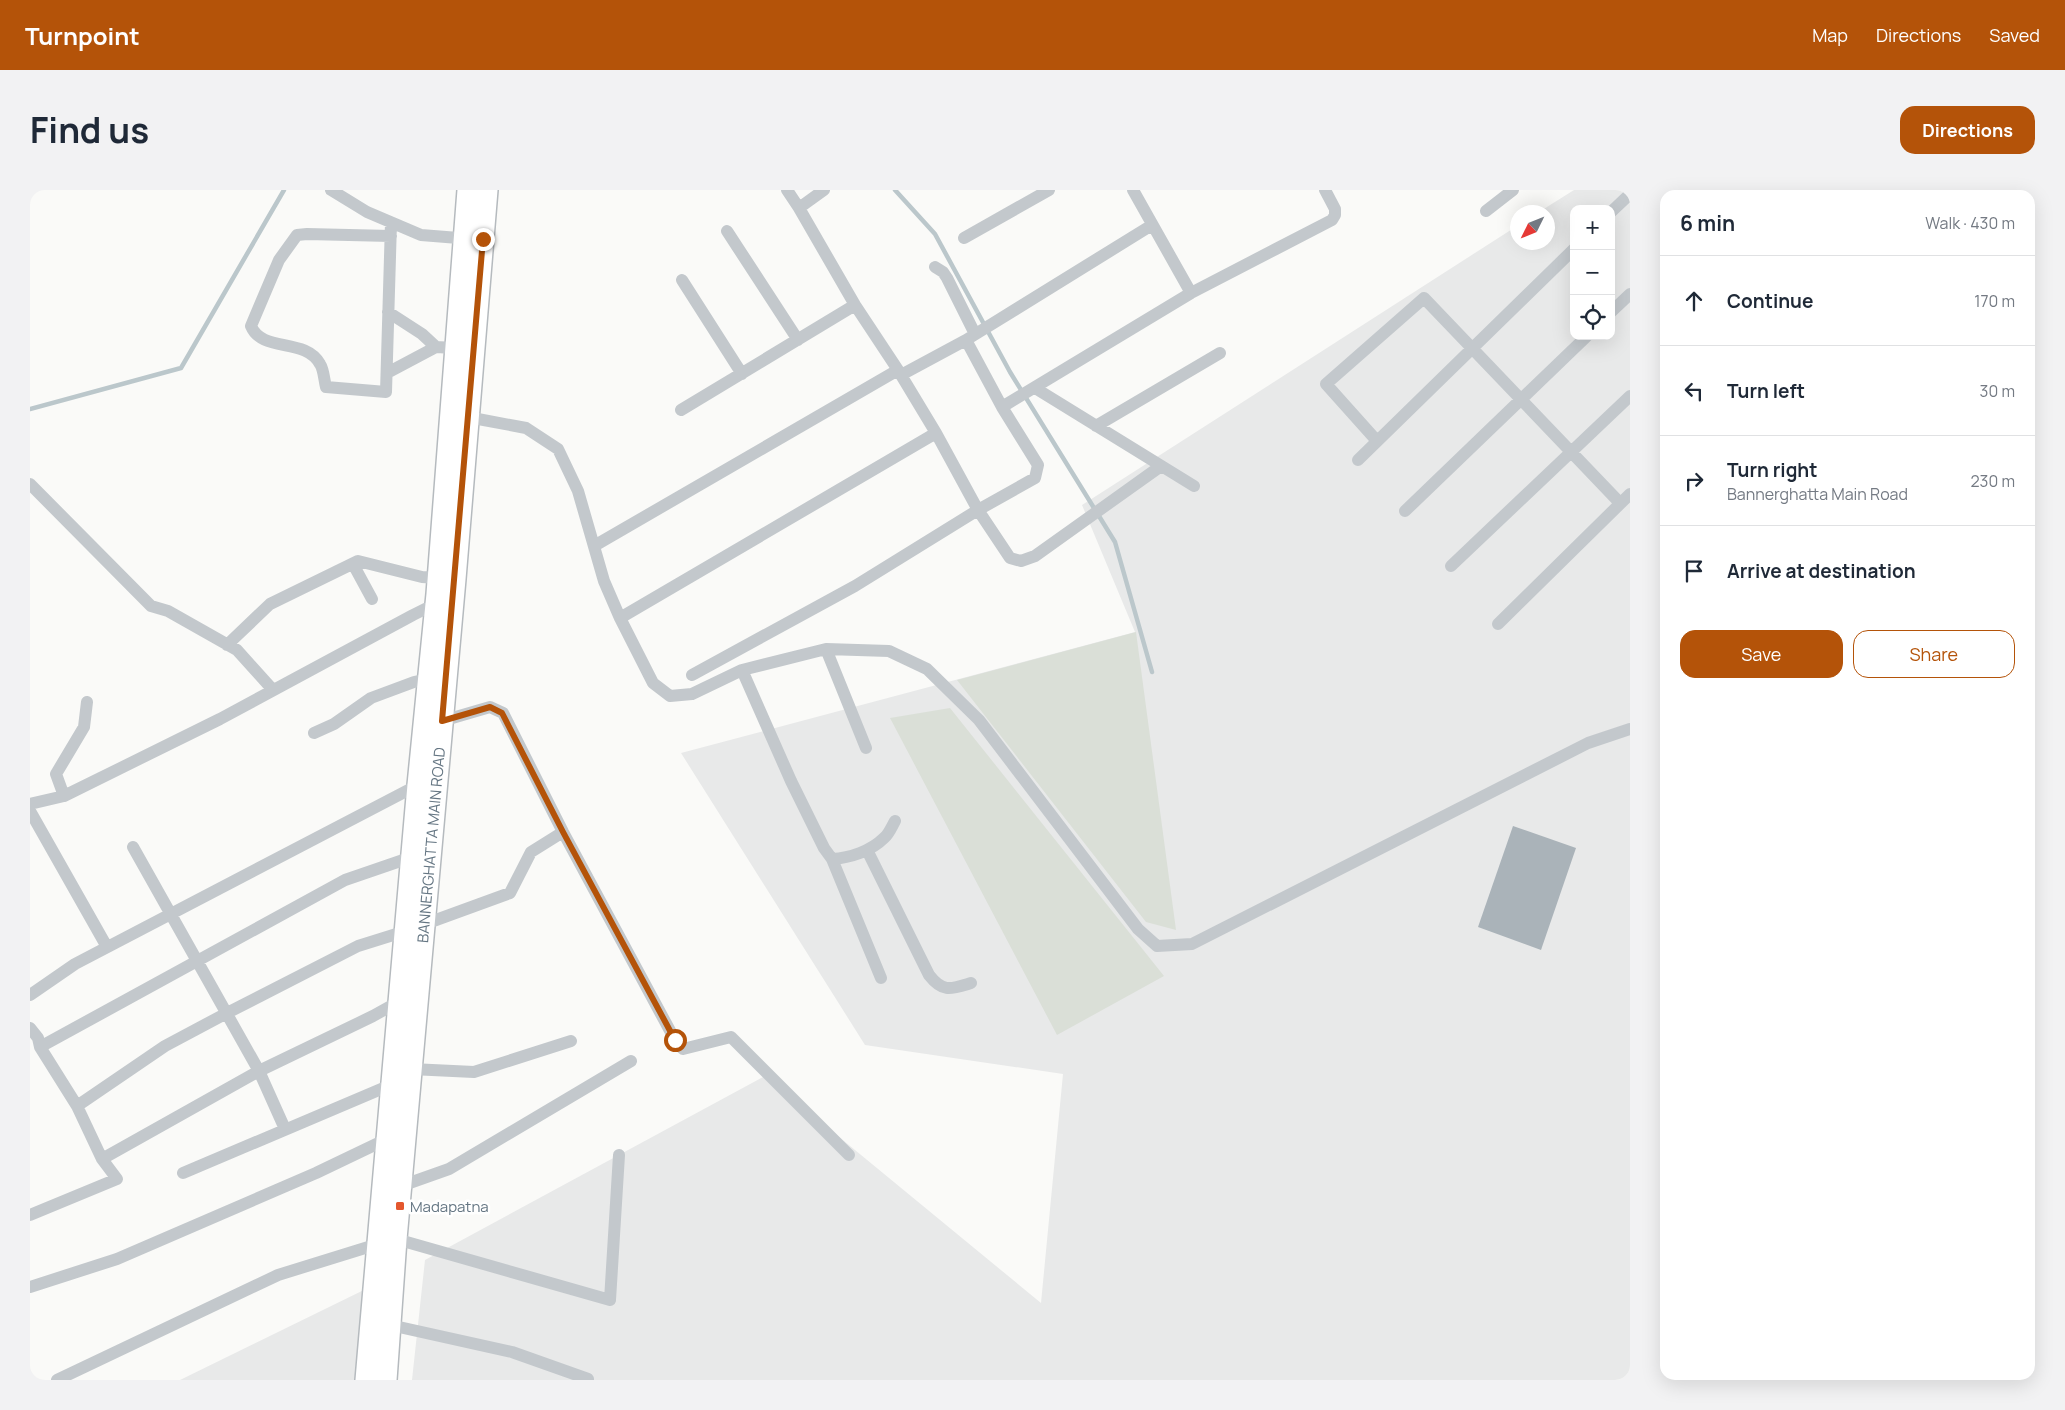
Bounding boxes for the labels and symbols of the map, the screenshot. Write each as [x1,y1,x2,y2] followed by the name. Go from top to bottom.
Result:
[1510,205,1555,250] north arrow
[472,228,495,251] route end
[412,746,450,944] street label: BANNERGHATTA MAIN ROAD
[664,1029,687,1052] route start
[410,1196,489,1217] place label: Madapatna
[394,1200,406,1212] marker: Madapatna

